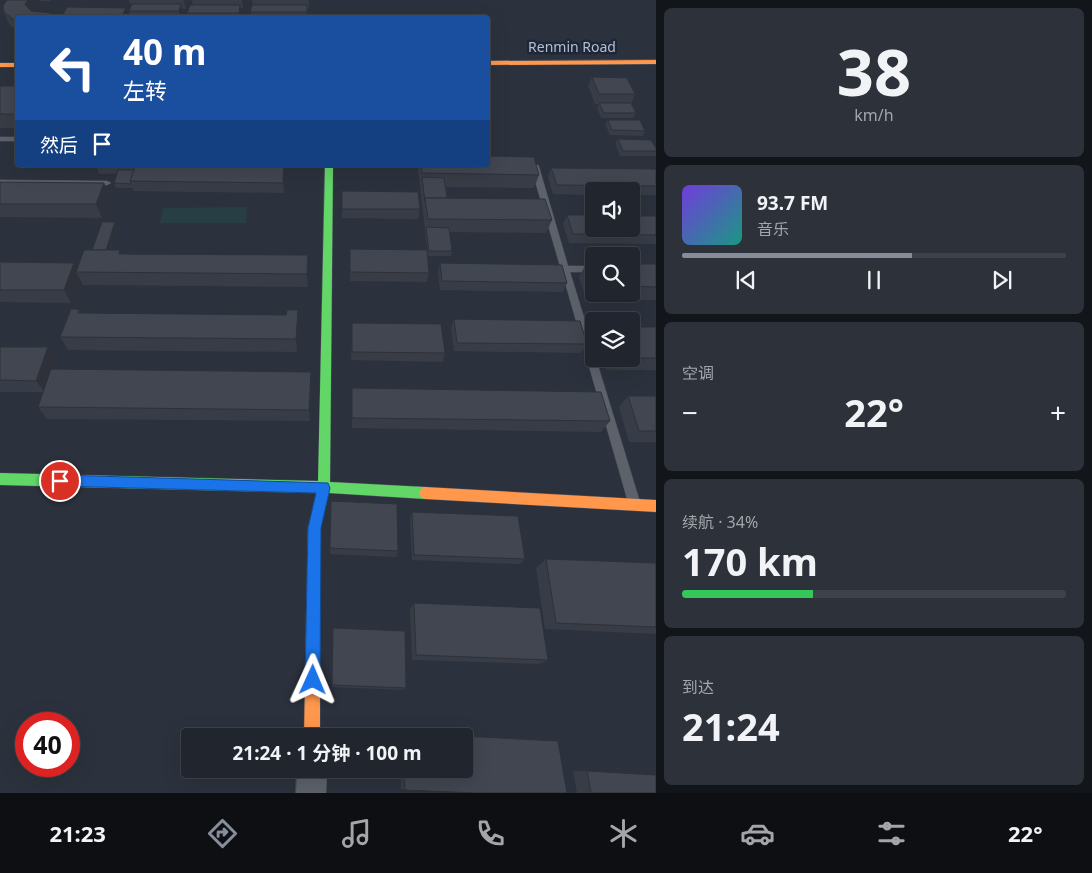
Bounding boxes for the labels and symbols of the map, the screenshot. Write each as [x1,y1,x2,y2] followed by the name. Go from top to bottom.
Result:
[528,37,616,56] street label: Renmin Road
[39,460,81,502] pin
[286,653,338,705] position arrow
[15,712,80,777] speed limit sign: 40

